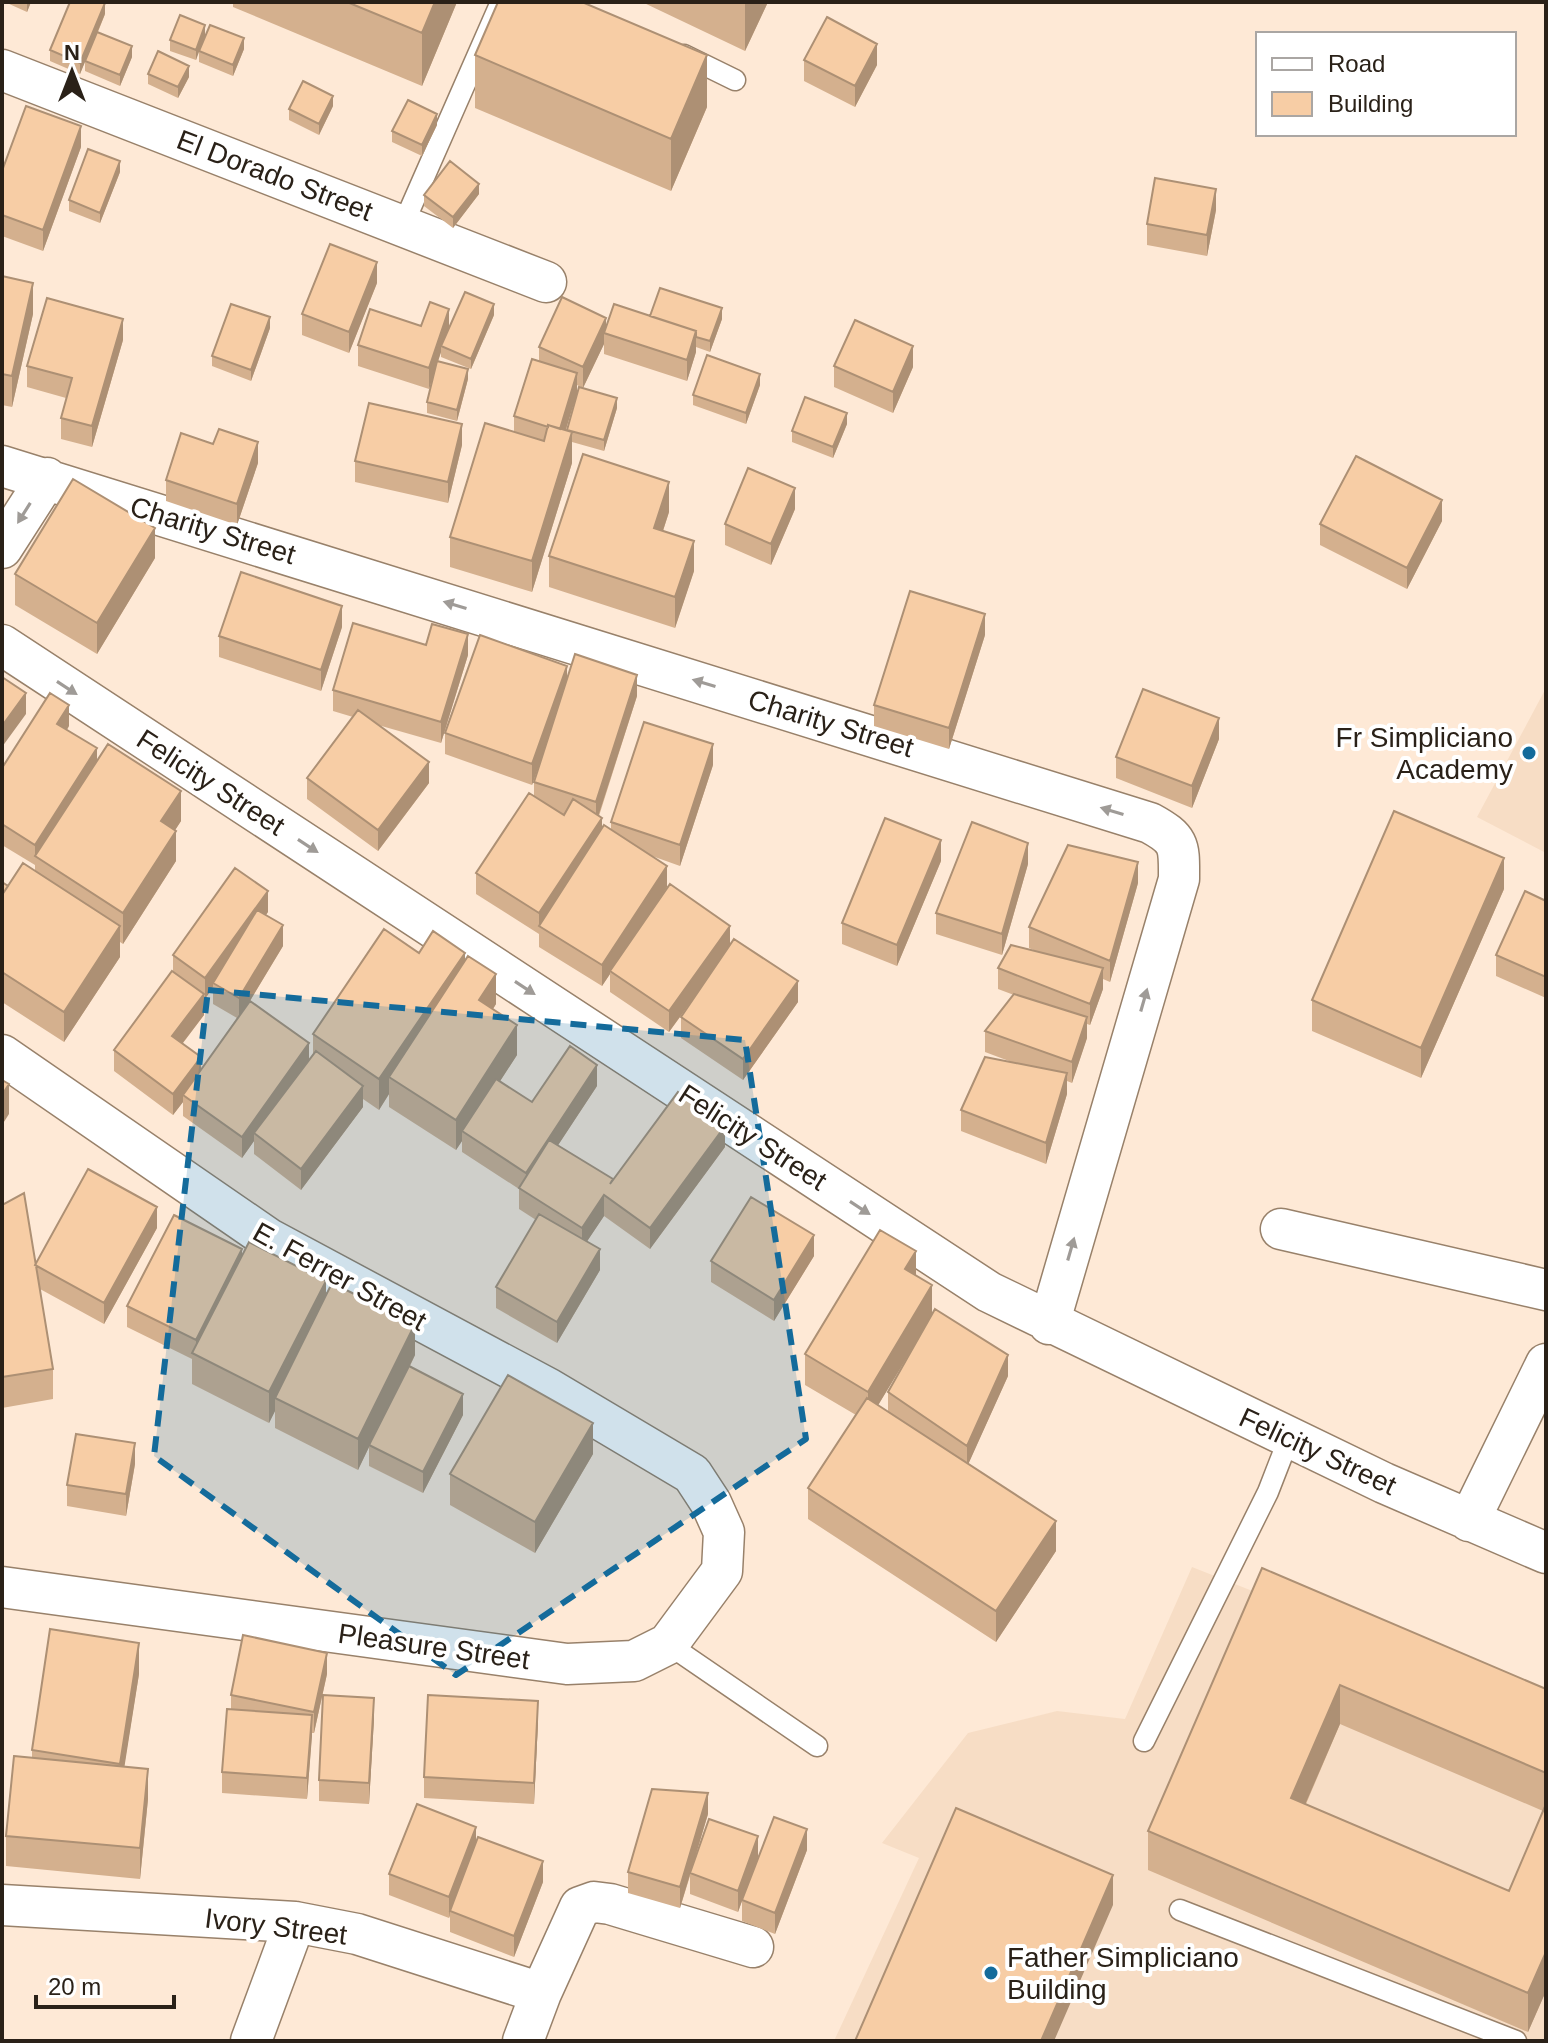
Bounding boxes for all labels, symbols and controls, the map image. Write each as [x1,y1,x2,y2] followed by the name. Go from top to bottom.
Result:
[32,32,112,112] north arrow
[1256,32,1516,136] legend
[64,40,80,65] text: N
[1328,50,1385,77] text: Road
[1328,90,1413,117] text: Building
[173,124,377,227] street label: El Dorado Street
[126,491,299,570] street label: Charity Street
[18,502,32,524] one-way arrow
[443,599,467,611] one-way arrow
[691,676,715,689] one-way arrow
[57,680,78,695] one-way arrow
[744,684,917,763] street label: Charity Street
[1336,722,1513,785] place label: Fr Simpliciano Academy
[131,723,290,842] street label: Felicity Street
[1520,744,1538,762] marker: Fr Simpliciano Academy
[1100,804,1124,817] one-way arrow
[297,838,319,852] one-way arrow
[515,980,536,995] one-way arrow
[1138,987,1151,1011] one-way arrow
[673,1078,832,1197] street label: Felicity Street
[849,1200,871,1214] one-way arrow
[248,1216,432,1337] street label: E. Ferrer Street
[1065,1237,1078,1261] one-way arrow
[1234,1402,1401,1501] street label: Felicity Street
[336,1618,532,1675] street label: Pleasure Street
[203,1902,349,1951] street label: Ivory Street
[1007,1942,1239,2005] place label: Father Simpliciano Building
[36,1959,174,2009] scale bar
[982,1964,1000,1982] marker: Father Simpliciano Building
[48,1973,101,2000] text: 20 m

